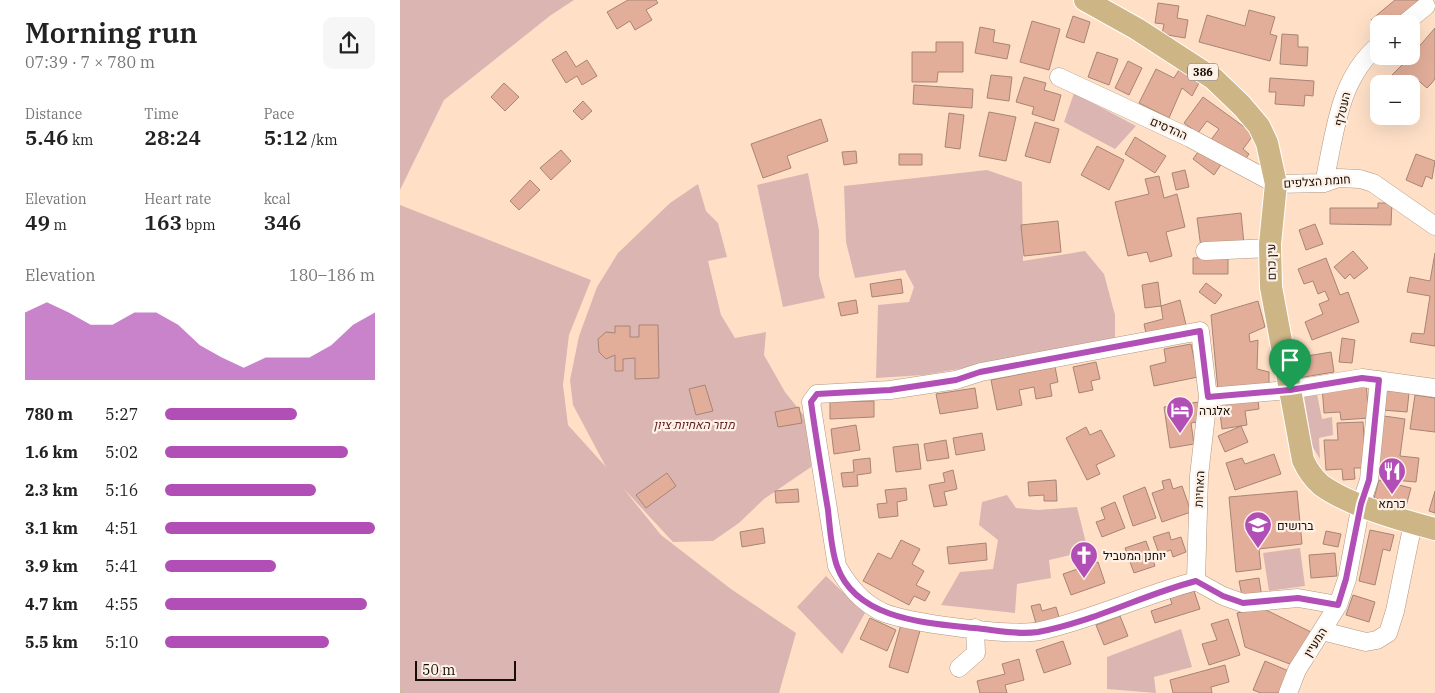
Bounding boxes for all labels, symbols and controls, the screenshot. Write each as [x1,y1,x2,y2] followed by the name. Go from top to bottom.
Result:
[25,14,198,51] text: Morning run
[1370,15,1420,125] map controls
[1370,15,1420,65] button: +
[323,17,375,69] button: share
[25,52,155,72] text: 07:39 · 7 × 780 m
[1188,64,1218,80] road number: 386
[1370,75,1420,125] button: −
[1331,90,1353,128] street label: העטלף
[25,105,82,123] text: Distance
[144,105,179,123] text: Time
[264,105,294,123] text: Pace
[1148,113,1190,143] street label: ההדסים
[25,123,69,151] text: 5.46
[144,123,201,151] text: 28:24
[264,123,308,151] text: 5:12
[69,131,93,149] text: km
[308,131,338,149] text: /km
[1283,171,1351,191] street label: חומת הצלפים
[25,190,87,208] text: Elevation
[144,190,211,208] text: Heart rate
[264,190,291,208] text: kcal
[25,208,50,236] text: 49
[144,208,182,236] text: 163
[264,208,301,236] text: 346
[50,216,67,234] text: m
[182,216,216,234] text: bpm
[1263,243,1279,281] street label: עין כרם
[25,265,95,285] text: Elevation
[289,265,375,285] text: 180–186 m
[1269,339,1311,390] pin
[1276,346,1304,374] icon: arrive
[1165,395,1195,434] hotel icon: אלגרה
[1199,403,1231,418] place label: אלגרה
[25,404,73,424] text: 780 m
[105,404,138,424] text: 5:27
[653,417,736,432] park label: מנזר האחיות ציון
[25,442,78,462] text: 1.6 km
[105,442,138,462] text: 5:02
[1377,456,1407,495] restaurant icon: כרמא
[1191,470,1207,508] street label: האחיות
[25,480,78,500] text: 2.3 km
[105,480,138,500] text: 5:16
[1378,496,1406,511] place label: כרמא
[1243,510,1273,549] school or university icon: ברושים
[25,518,78,538] text: 3.1 km
[105,518,138,538] text: 4:51
[1277,518,1314,533] place label: ברושים
[1069,540,1099,579] church icon: יוחנן המטביל
[1103,548,1166,563] place label: יוחנן המטביל
[25,556,78,576] text: 3.9 km
[105,556,138,576] text: 5:41
[25,594,78,614] text: 4.7 km
[105,594,138,614] text: 4:55
[1300,624,1330,660] street label: המעיין
[25,632,78,652] text: 5.5 km
[105,632,138,652] text: 5:10
[415,658,516,681] scale bar
[422,661,455,679] text: 50 m

